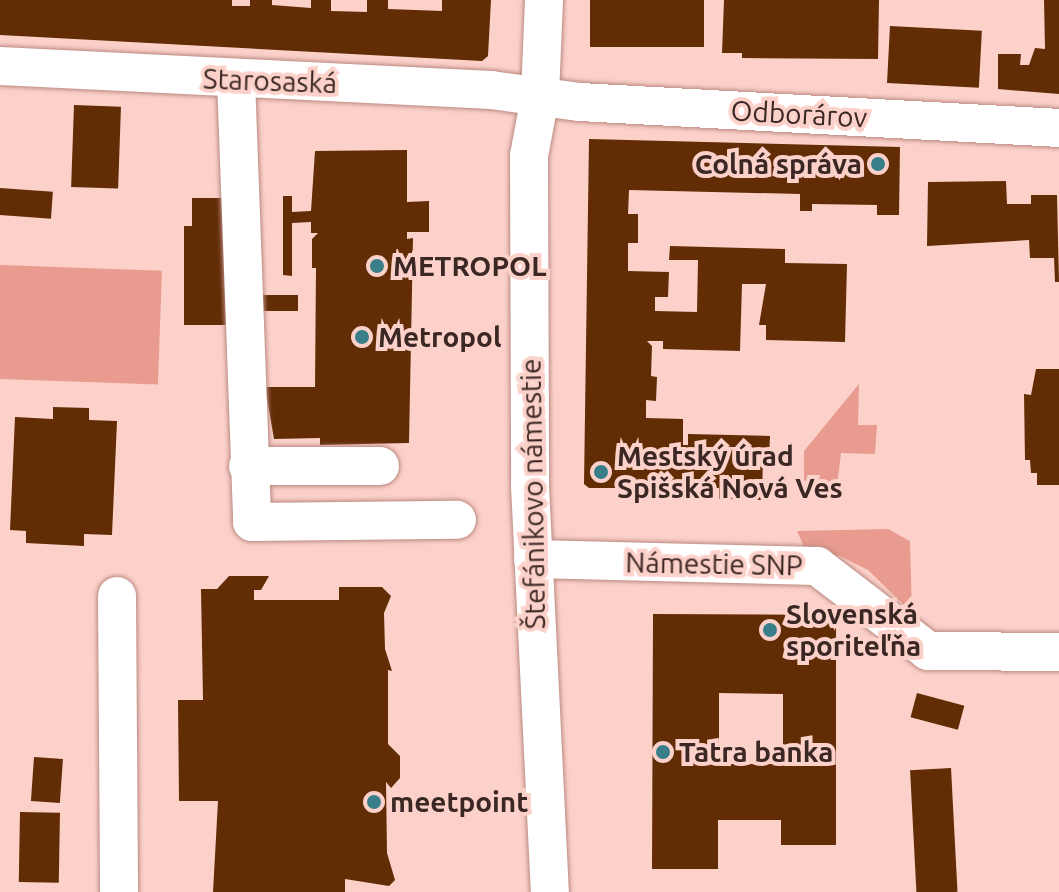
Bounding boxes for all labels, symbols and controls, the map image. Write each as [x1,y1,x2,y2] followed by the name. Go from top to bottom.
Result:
[202,62,338,100] street label: Starosaská
[730,94,868,134] street label: Odborárov
[695,147,862,181] place label: Colná správa
[869,155,887,173] marker: Colná správa
[393,249,547,283] place label: METROPOL
[368,257,386,275] marker: METROPOL
[378,320,501,354] place label: Metropol
[353,328,371,346] marker: Metropol
[514,358,552,630] street label: Štefánikovo námestie
[617,439,843,505] place label: Mestský úrad Spišská Nová Ves
[592,463,610,481] marker: Mestský úrad Spišská Nová Ves
[625,546,803,582] street label: Námestie SNP
[786,597,921,663] place label: Slovenská sporiteľňa
[761,621,779,639] marker: Slovenská sporiteľňa
[679,735,833,769] place label: Tatra banka
[654,743,672,761] marker: Tatra banka
[390,785,528,819] place label: meetpoint
[365,793,383,811] marker: meetpoint

